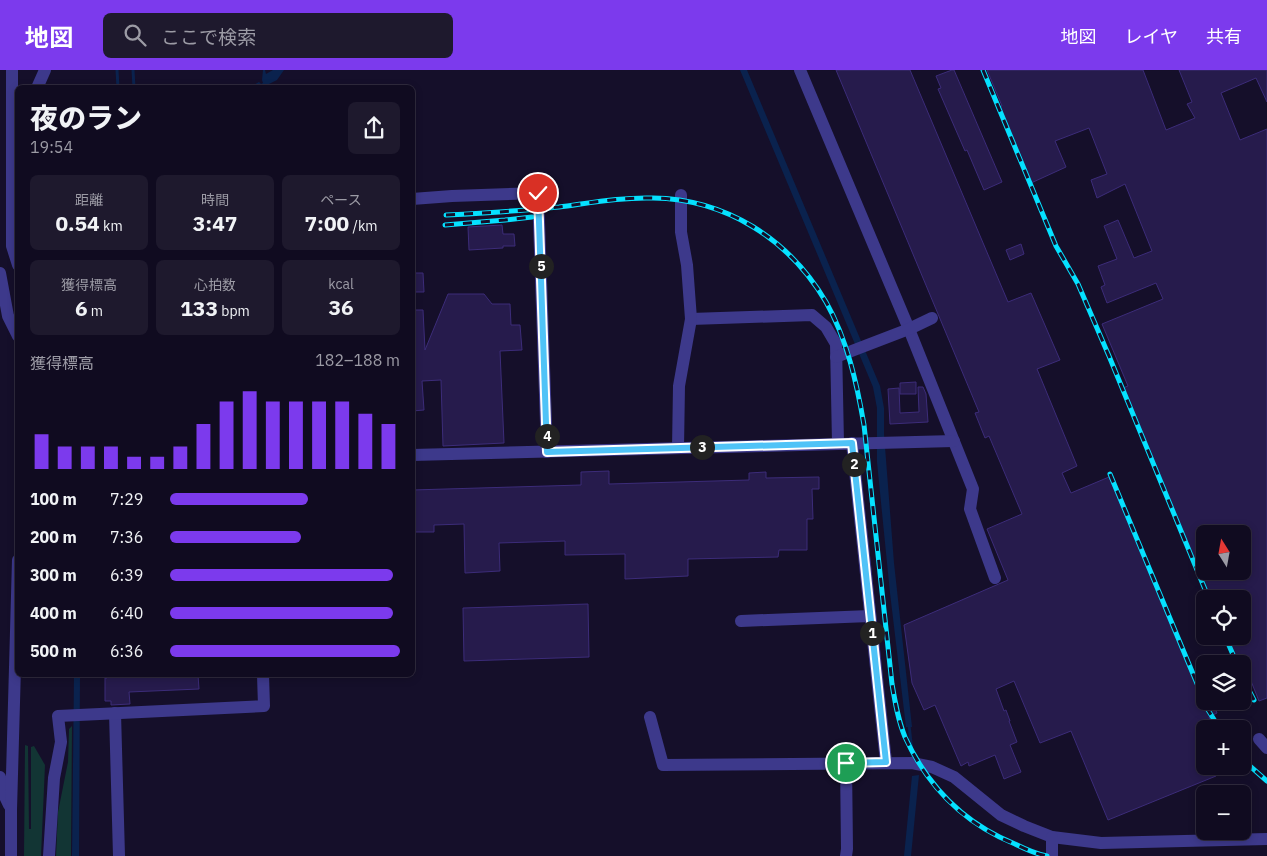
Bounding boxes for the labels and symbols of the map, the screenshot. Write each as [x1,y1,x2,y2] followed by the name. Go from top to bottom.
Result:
[517,172,559,214] pin
[528,254,554,278] pin: 5
[534,424,560,448] pin: 4
[690,434,714,460] pin: 3
[842,452,866,476] pin: 2
[1196,525,1251,580] north arrow
[860,620,884,646] pin: 1
[825,742,867,784] pin

